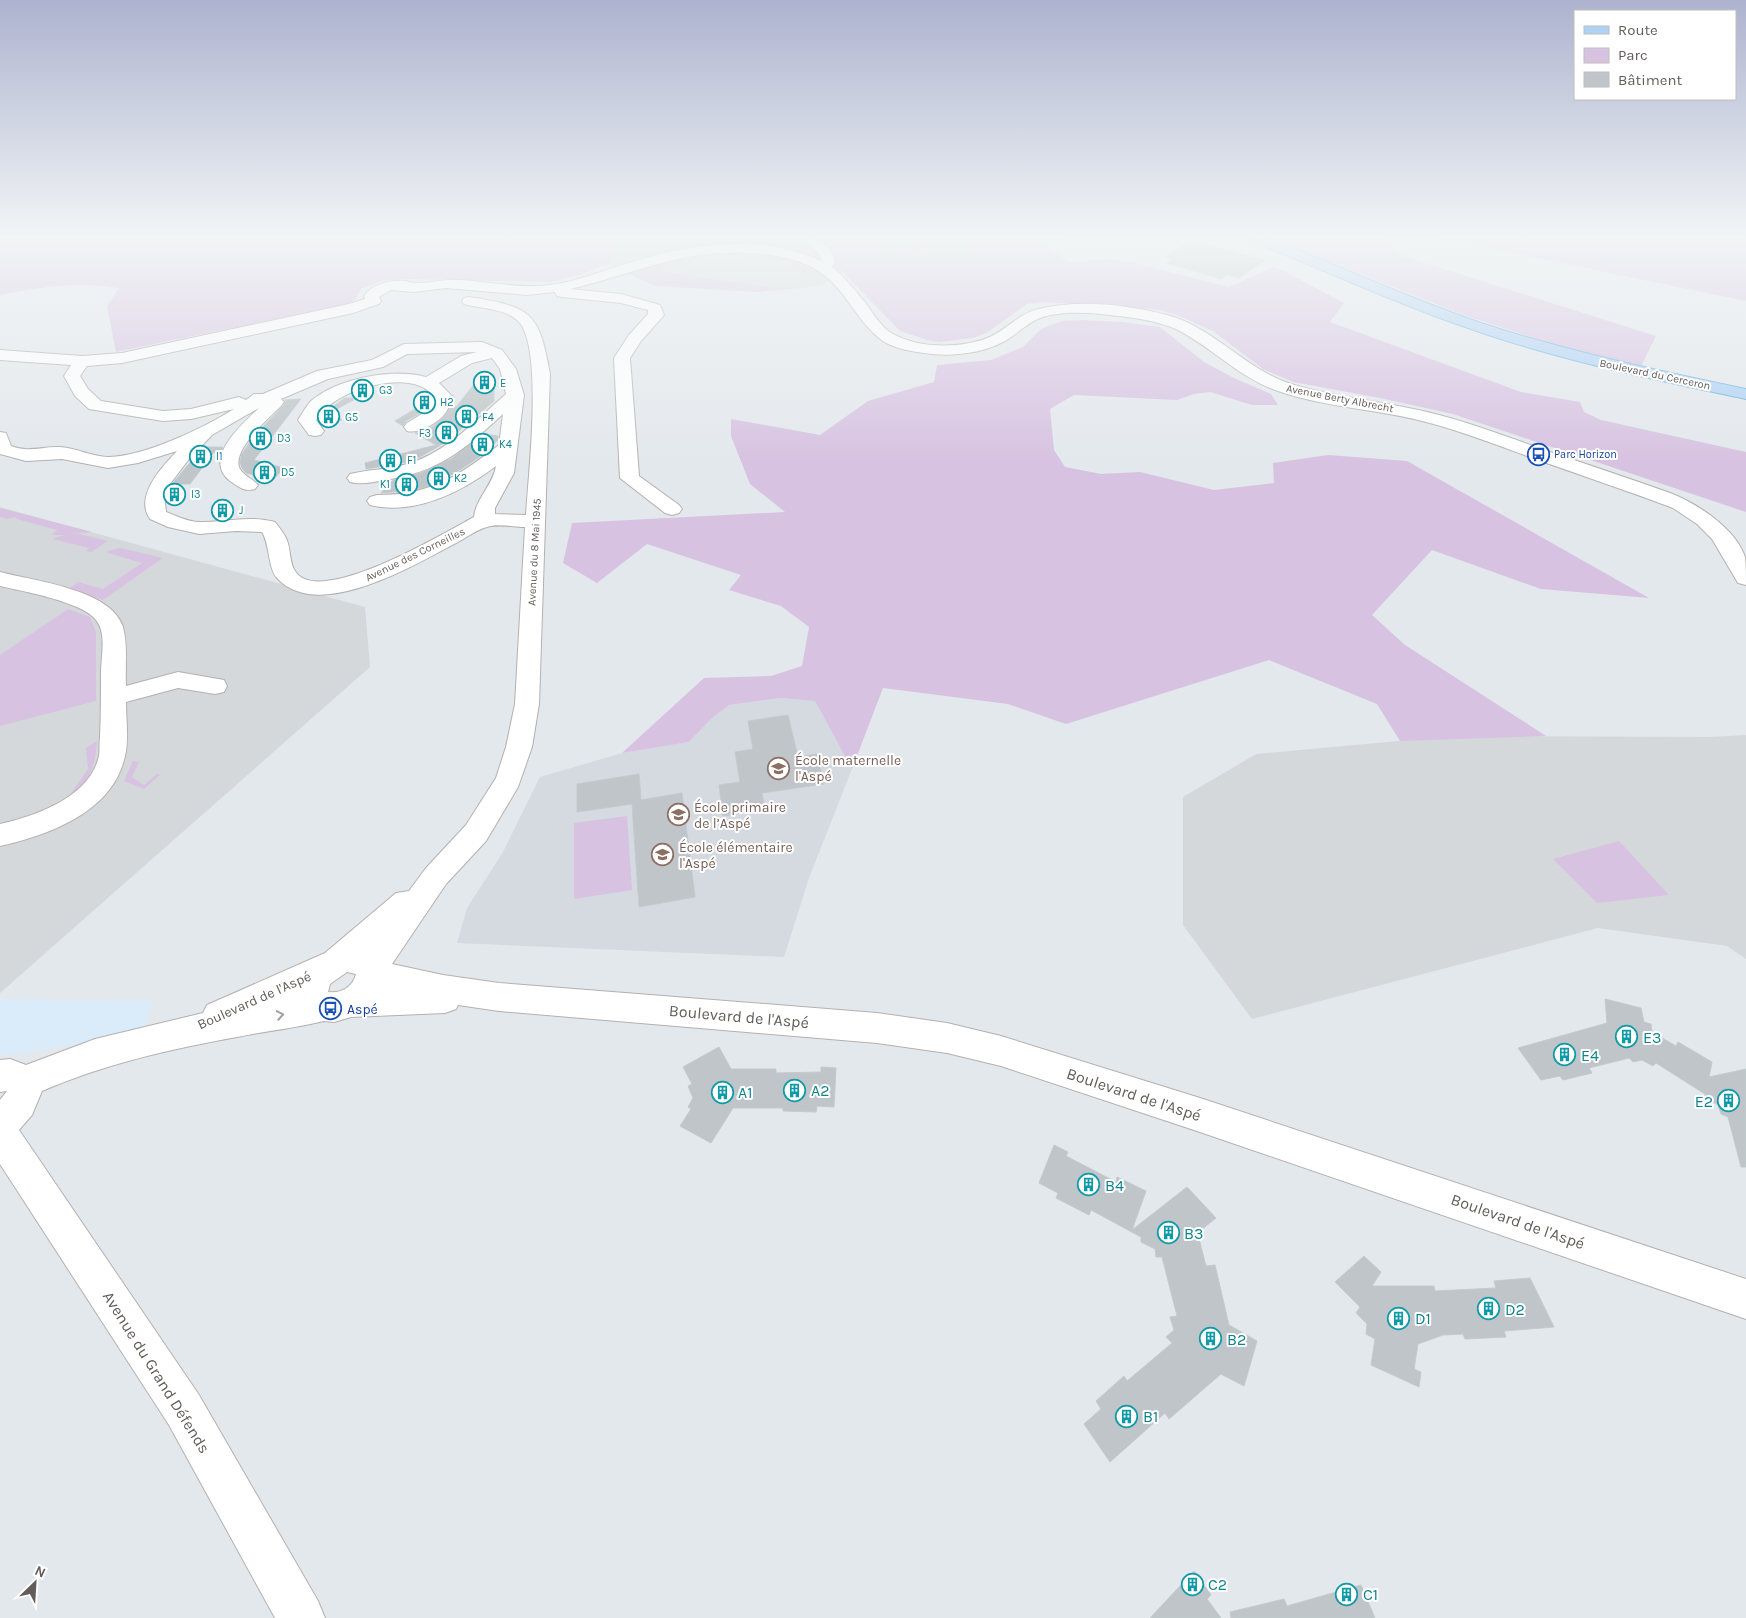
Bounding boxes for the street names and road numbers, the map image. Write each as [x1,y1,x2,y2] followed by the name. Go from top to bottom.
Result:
[1598,356,1712,393] street label: Boulevard du Cerceron
[1285,382,1395,415] street label: Avenue Berty Albrecht
[525,498,544,606] street label: Avenue du 8 Mai 1945
[363,525,467,584] street label: Avenue des Corneilles
[195,968,314,1033] street label: Boulevard de l'Aspé
[668,1001,810,1032] street label: Boulevard de l'Aspé
[1064,1064,1203,1125] street label: Boulevard de l'Aspé
[1448,1190,1587,1253] street label: Boulevard de l'Aspé
[99,1288,214,1457] street label: Avenue du Grand Défends

